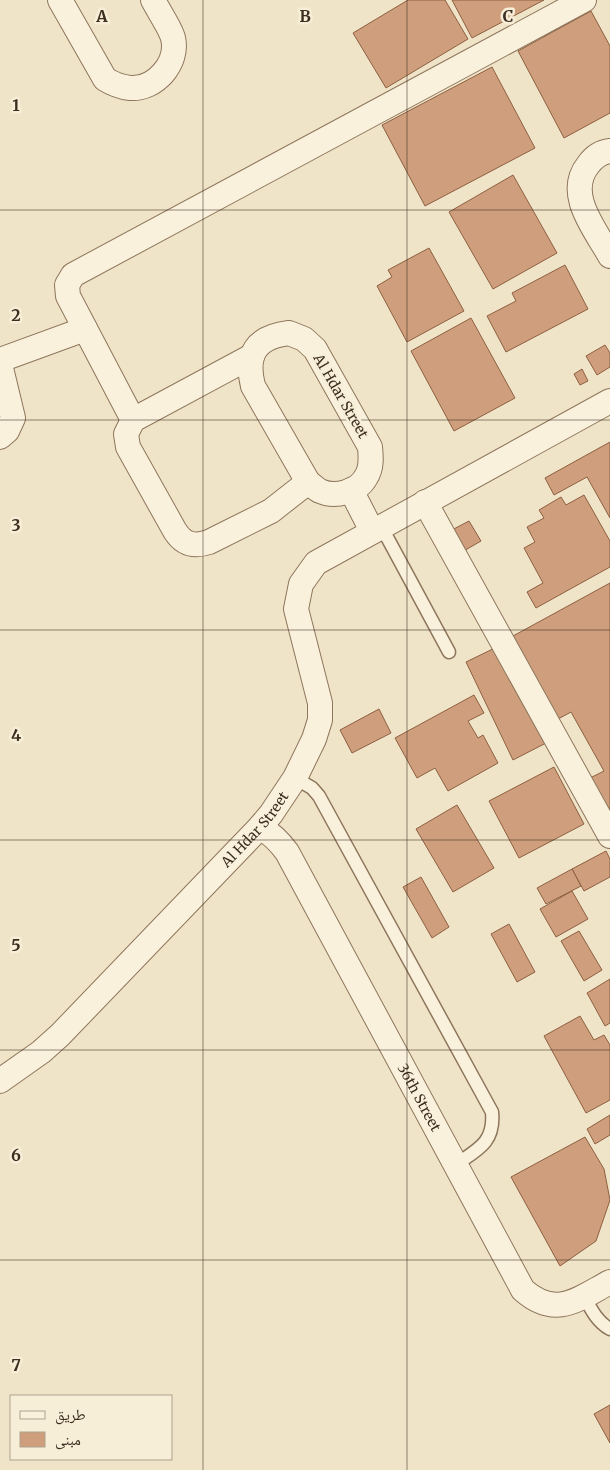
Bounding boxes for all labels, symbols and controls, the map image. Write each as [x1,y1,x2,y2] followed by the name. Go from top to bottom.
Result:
[95,6,108,26] text: A
[299,6,311,26] text: B
[503,6,513,26] text: C
[12,95,20,115] text: 1
[11,305,21,325] text: 2
[309,350,373,442] street label: Al Hdar Street
[11,515,21,535] text: 3
[11,725,21,745] text: 4
[216,788,293,872] street label: Al Hdar Street
[11,935,21,955] text: 5
[394,1061,445,1135] street label: 36th Street
[11,1145,21,1165] text: 6
[11,1355,21,1375] text: 7
[10,1395,172,1460] legend
[55,1405,86,1425] text: طريق
[55,1430,81,1450] text: مبنى

